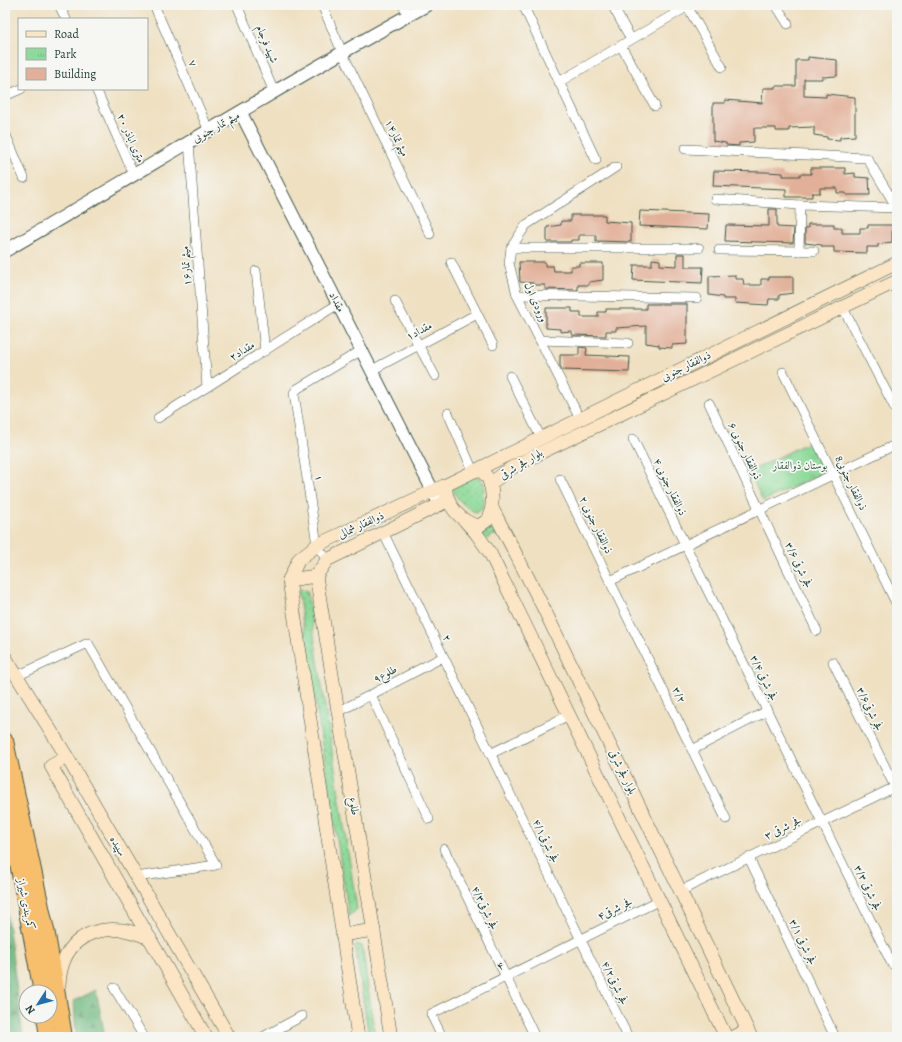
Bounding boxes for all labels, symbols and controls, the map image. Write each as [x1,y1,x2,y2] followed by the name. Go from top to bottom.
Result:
[18,18,148,90] legend
[250,23,282,66] street label: شهید فرجام
[54,26,80,42] text: Road
[54,46,77,62] text: Park
[185,57,201,69] street label: ۷
[54,66,96,82] text: Building
[190,108,244,149] street label: میثم تمار جنوبی
[114,111,148,165] street label: ۲۰ متری اباذر
[379,117,412,161] street label: میثم تمار۱۴
[177,245,198,286] street label: میثم تمار۱۶
[521,280,551,324] street label: ورودی اول
[326,289,348,315] street label: مقداد
[403,318,435,344] street label: مقداد۱
[226,337,258,365] street label: مقداد۲
[659,347,713,385] street label: ذوالفقار جنوبی
[725,420,765,482] street label: ۶ ذوالفقار جنوبی
[496,445,546,483] street label: بلوار فجر شرقی
[831,453,871,513] street label: 8ذوالفقار جنوبی
[650,456,690,518] street label: ۴ ذوالفقار جنوبی
[772,458,827,473] park label: بوستان ذوالفقار
[311,474,327,482] street label: ۱
[576,494,616,556] street label: ۲ ذوالفقار جنوبی
[336,508,386,542] street label: ذوالفقار شمالی
[781,539,817,591] street label: ۳/۶ فجر شرقی
[439,632,455,644] street label: ۲
[746,652,782,704] street label: ۳/۴ فجر شرقی
[370,662,400,688] street label: طلوع۹
[669,684,689,706] street label: ۳/۲
[853,684,887,734] street label: فجر شرقی۳/۶
[606,747,640,797] street label: بلوار فجر شرقی
[343,796,363,817] street label: طلوع
[762,813,804,843] street label: ۳ فجر شرقی
[529,816,563,866] street label: فجر شرقی۴/۱
[106,833,130,859] street label: سپیده
[850,862,886,914] street label: ۳/۳ فجر شرقی
[13,876,38,931] street label: کمربندی شیراز
[468,883,502,933] street label: فجر شرقی۴/۳
[595,894,635,924] street label: فجر شرقی۴
[785,916,821,968] street label: ۳/۱ فجر شرقی
[494,958,507,974] street label: ۴
[598,958,632,1008] street label: فجر شرقی۴/۲
[18,984,58,1024] north arrow
[22,1002,39,1017] text: N

